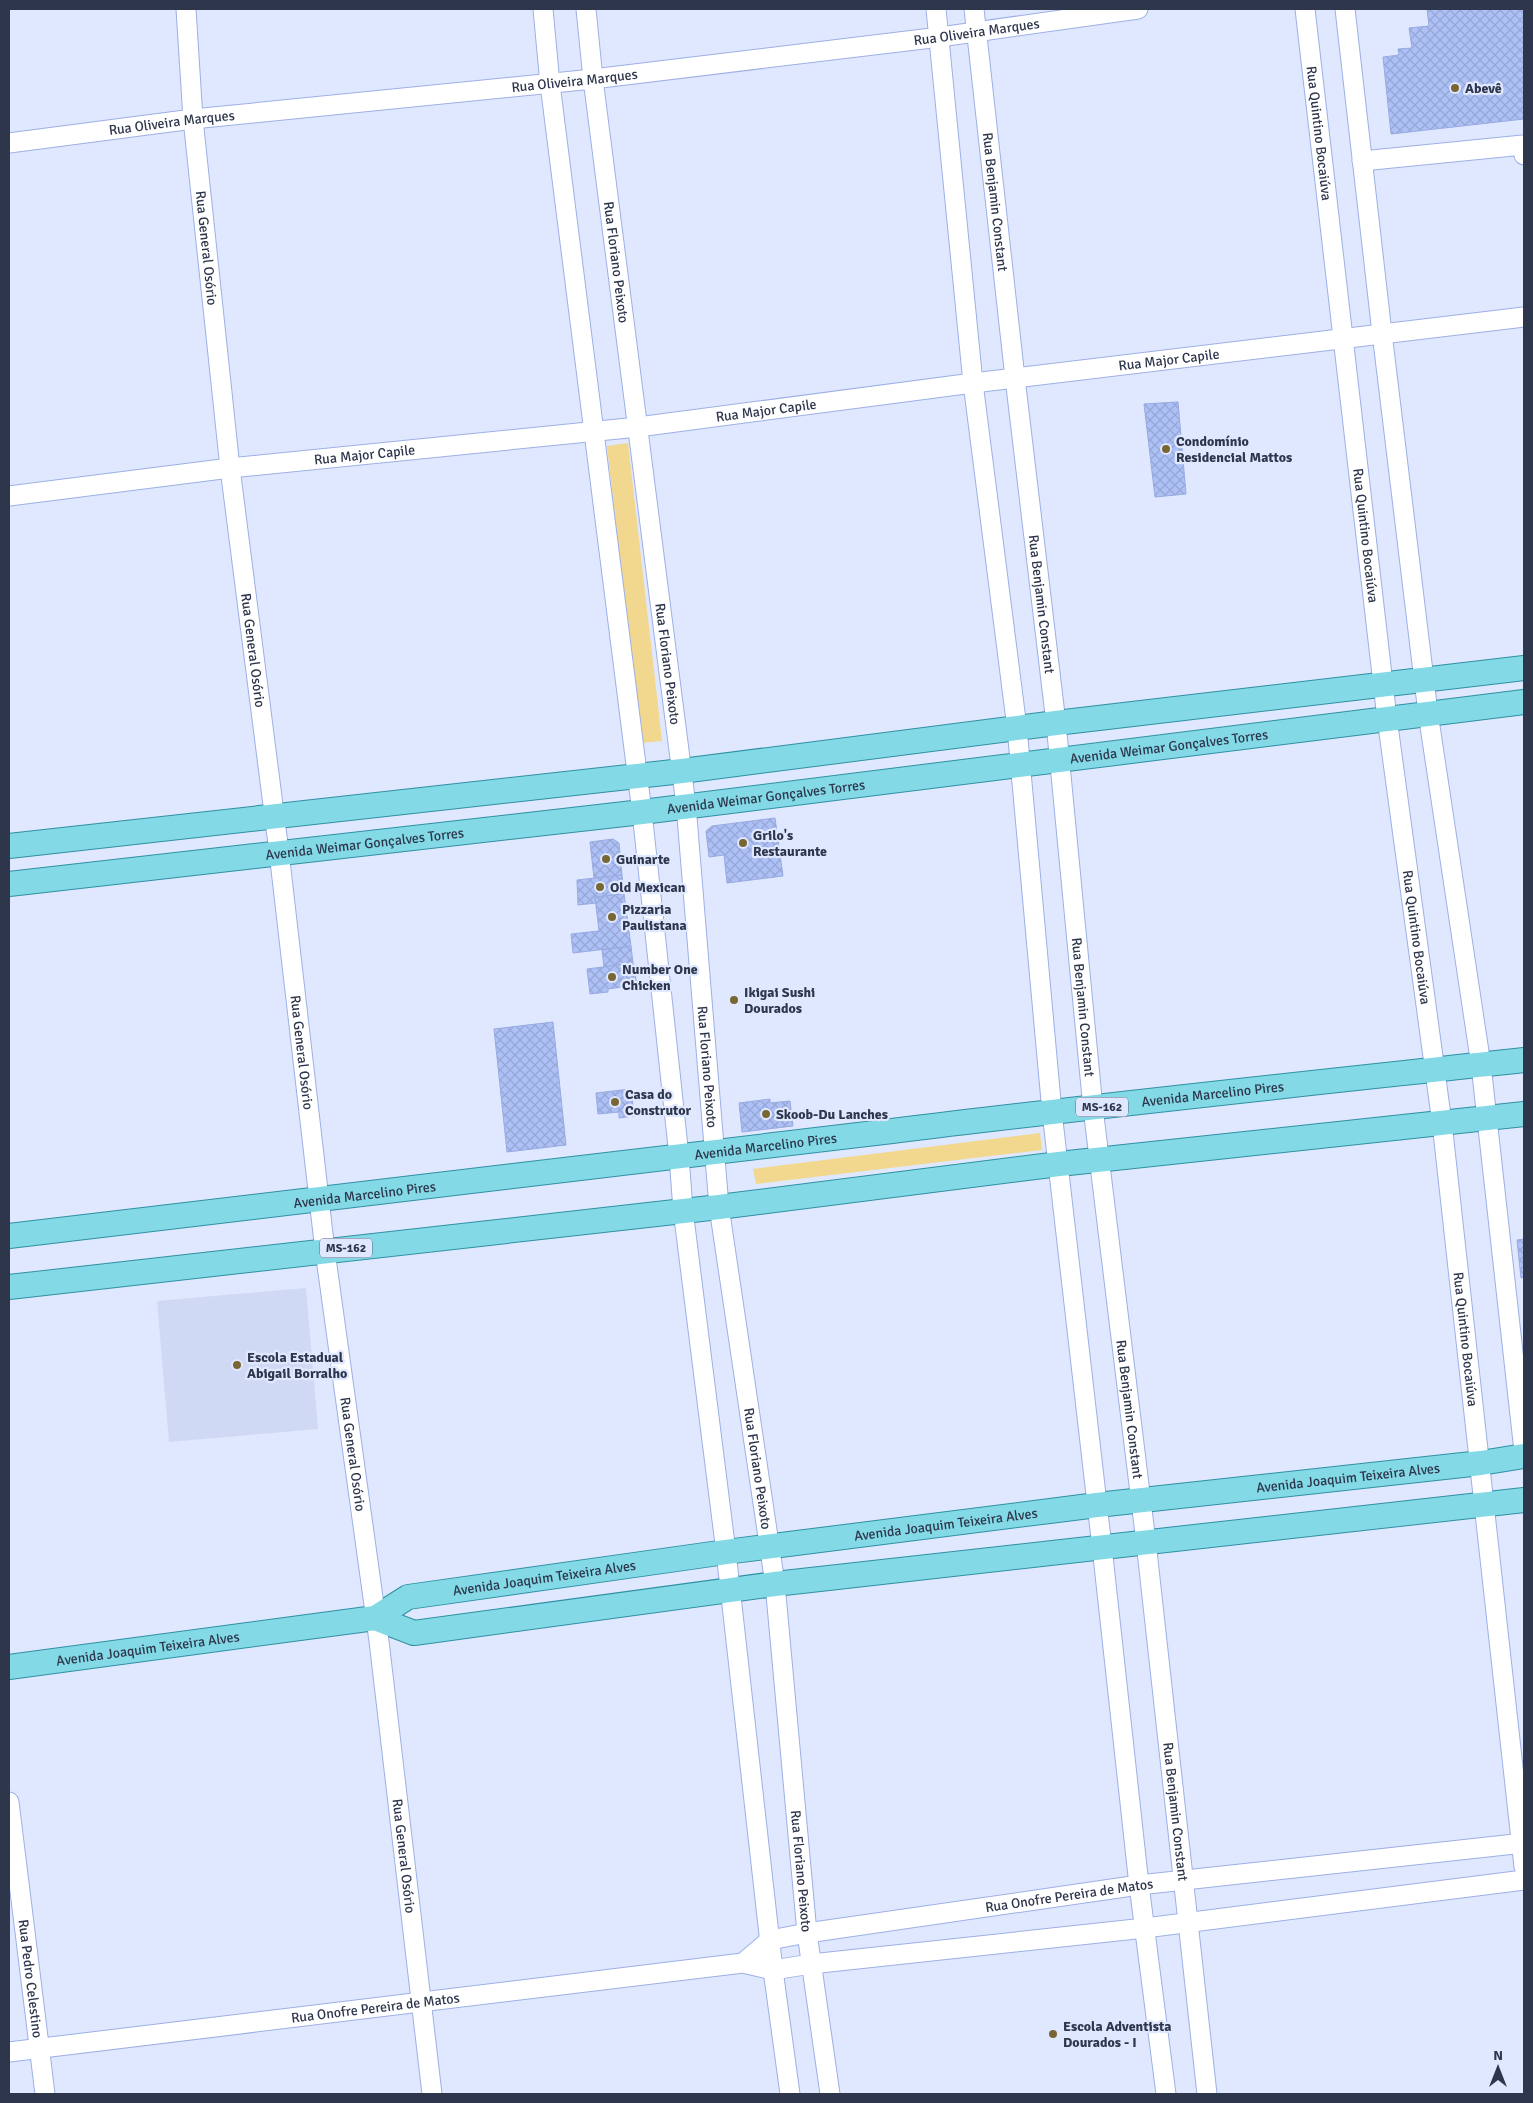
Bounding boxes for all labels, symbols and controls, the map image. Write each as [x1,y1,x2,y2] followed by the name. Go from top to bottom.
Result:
[913,15,1041,49] street label: Rua Oliveira Marques
[511,65,639,96] street label: Rua Oliveira Marques
[1303,65,1336,201] street label: Rua Quintino Bocaiúva
[1465,80,1502,97] place label: Abevê
[1449,82,1461,94] marker: Abevê
[108,106,235,138] street label: Rua Oliveira Marques
[979,131,1012,272] street label: Rua Benjamin Constant
[192,190,221,306] street label: Rua General Osório
[600,200,633,324] street label: Rua Floriano Peixoto
[1117,345,1220,374] street label: Rua Major Capile
[715,395,818,425] street label: Rua Major Capile
[1176,433,1292,466] place label: Condomínio Residencial Mattos
[313,441,416,468] street label: Rua Major Capile
[1160,443,1172,455] marker: Condomínio Residencial Mattos
[1350,467,1382,604] street label: Rua Quintino Bocaiúva
[1025,534,1059,675] street label: Rua Benjamin Constant
[238,592,269,709] street label: Rua General Osório
[652,602,684,726] street label: Rua Floriano Peixoto
[1069,726,1269,767] street label: Avenida Weimar Gonçalves Torres
[666,776,866,817] street label: Avenida Weimar Gonçalves Torres
[265,824,465,863] street label: Avenida Weimar Gonçalves Torres
[753,827,827,860] place label: Grilo's Restaurante
[737,837,749,849] marker: Grilo's Restaurante
[616,851,670,868] place label: Guinarte
[600,853,612,865] marker: Guinarte
[1399,869,1434,1005] street label: Rua Quintino Bocaiúva
[610,879,686,896] place label: Old Mexican
[594,881,606,893] marker: Old Mexican
[622,901,687,934] place label: Pizzaria Paulistana
[606,911,618,923] marker: Pizzaria Paulistana
[1068,937,1098,1077] street label: Rua Benjamin Constant
[622,961,698,994] place label: Number One Chicken
[606,971,618,983] marker: Number One Chicken
[744,984,815,1017] place label: Ikigai Sushi Dourados
[287,994,317,1111] street label: Rua General Osório
[728,994,740,1006] marker: Ikigai Sushi Dourados
[694,1005,721,1129] street label: Rua Floriano Peixoto
[1141,1078,1285,1110] street label: Avenida Marcelino Pires
[625,1086,692,1119] place label: Casa do Construtor
[609,1096,621,1108] marker: Casa do Construtor
[1076,1098,1128,1116] road number: MS-162
[776,1106,888,1123] place label: Skoob-Du Lanches
[760,1108,772,1120] marker: Skoob-Du Lanches
[693,1129,838,1163] street label: Avenida Marcelino Pires
[293,1178,437,1211] street label: Avenida Marcelino Pires
[320,1238,372,1258] road number: MS-162
[1450,1271,1482,1407] street label: Rua Quintino Bocaiúva
[1113,1339,1147,1480] street label: Rua Benjamin Constant
[247,1349,347,1382] place label: Escola Estadual Abigail Borralho
[231,1359,243,1371] marker: Escola Estadual Abigail Borralho
[337,1396,369,1512] street label: Rua General Osório
[740,1407,775,1530] street label: Rua Floriano Peixoto
[1255,1459,1441,1496] street label: Avenida Joaquim Teixeira Alves
[853,1504,1038,1544] street label: Avenida Joaquim Teixeira Alves
[452,1556,637,1599] street label: Avenida Joaquim Teixeira Alves
[55,1628,240,1669] street label: Avenida Joaquim Teixeira Alves
[1160,1741,1192,1882] street label: Rua Benjamin Constant
[389,1798,419,1914] street label: Rua General Osório
[787,1809,815,1933] street label: Rua Floriano Peixoto
[984,1875,1154,1916] street label: Rua Onofre Pereira de Matos
[15,1918,47,2039] street label: Rua Pedro Celestino
[290,1989,460,2026] street label: Rua Onofre Pereira de Matos
[1063,2018,1171,2051] place label: Escola Adventista Dourados - I
[1047,2028,1059,2040] marker: Escola Adventista Dourados - I
[1473,2043,1523,2093] north arrow
[1493,2047,1503,2064] text: N

